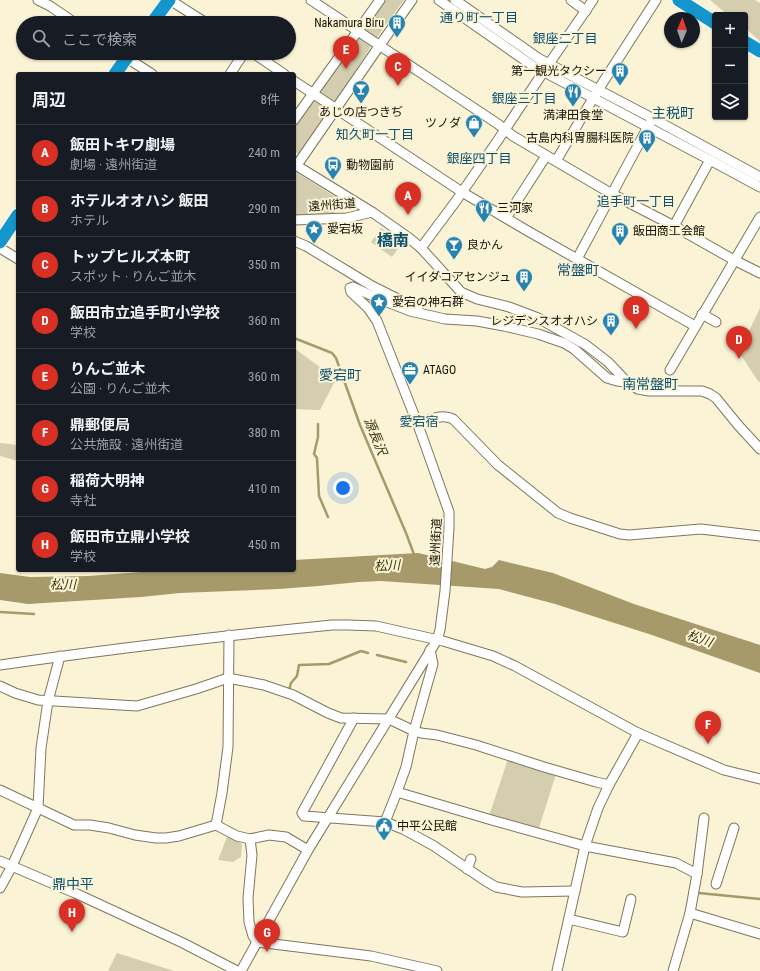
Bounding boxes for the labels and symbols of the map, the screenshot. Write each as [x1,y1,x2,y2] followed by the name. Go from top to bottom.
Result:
[440,10,518,25] district label: 通り町一丁目
[664,12,700,48] north arrow
[387,13,407,38] building icon: Nakamura Biru
[314,16,384,30] place label: Nakamura Biru
[532,31,598,46] district label: 銀座二丁目
[333,36,359,69] pin: E
[385,53,411,86] pin: C
[610,61,630,86] building icon: 第一観光タクシー
[511,64,607,78] place label: 第一観光タクシー
[351,79,371,104] bar icon: あじの店つきぢ
[563,82,583,107] restaurant icon: 満津田食堂
[491,91,557,106] district label: 銀座三丁目
[319,105,403,119] place label: あじの店つきぢ
[652,105,694,121] district label: 主税町
[543,108,603,122] place label: 満津田食堂
[464,113,484,138] shop icon: ツノダ
[425,116,461,130] place label: ツノダ
[336,127,414,142] district label: 知久町一丁目
[637,128,657,153] building icon: 古島内科胃腸科医院
[526,131,634,145] place label: 古島内科胃腸科医院
[446,151,512,166] district label: 銀座四丁目
[323,155,343,180] bus stop icon: 動物園前
[346,158,394,172] place label: 動物園前
[395,182,421,215] pin: A
[597,194,675,209] district label: 追手町一丁目
[307,196,357,214] street label: 遠州街道
[474,198,494,223] restaurant icon: 三河家
[497,201,533,215] place label: 三河家
[304,219,324,244] place icon: 愛宕坂
[610,221,630,246] building icon: 飯田商工会館
[327,222,363,236] place label: 愛宕坂
[633,224,705,238] place label: 飯田商工会館
[377,231,409,250] district label: 橋南
[444,235,464,260] bar icon: 良かん
[467,238,503,252] place label: 良かん
[557,262,599,278] district label: 常盤町
[514,267,534,292] building icon: イイダコアセンジュ
[405,270,511,284] place label: イイダコアセンジュ
[369,292,389,317] place icon: 愛宕の神石群
[392,295,464,309] place label: 愛宕の神石群
[623,296,649,329] pin: B
[601,311,621,336] building icon: レジデンスオオハシ
[490,314,598,328] place label: レジデンスオオハシ
[726,326,752,359] pin: D
[400,360,420,385] office icon: ATAGO
[423,363,456,377] place label: ATAGO
[319,367,361,383] district label: 愛宕町
[622,376,678,392] district label: 南常盤町
[399,414,439,429] district label: 愛宕宿
[361,415,391,459] water label: 源長沢
[333,478,353,498] your location
[428,518,444,566] street label: 遠州街道
[374,557,402,573] water label: 松川
[50,577,78,592] water label: 松川
[685,627,716,650] water label: 松川
[695,711,721,744] pin: F
[374,816,394,841] public building icon: 中平公民館
[397,819,457,833] place label: 中平公民館
[52,876,94,892] district label: 鼎中平
[59,899,85,932] pin: H
[254,919,280,952] pin: G

